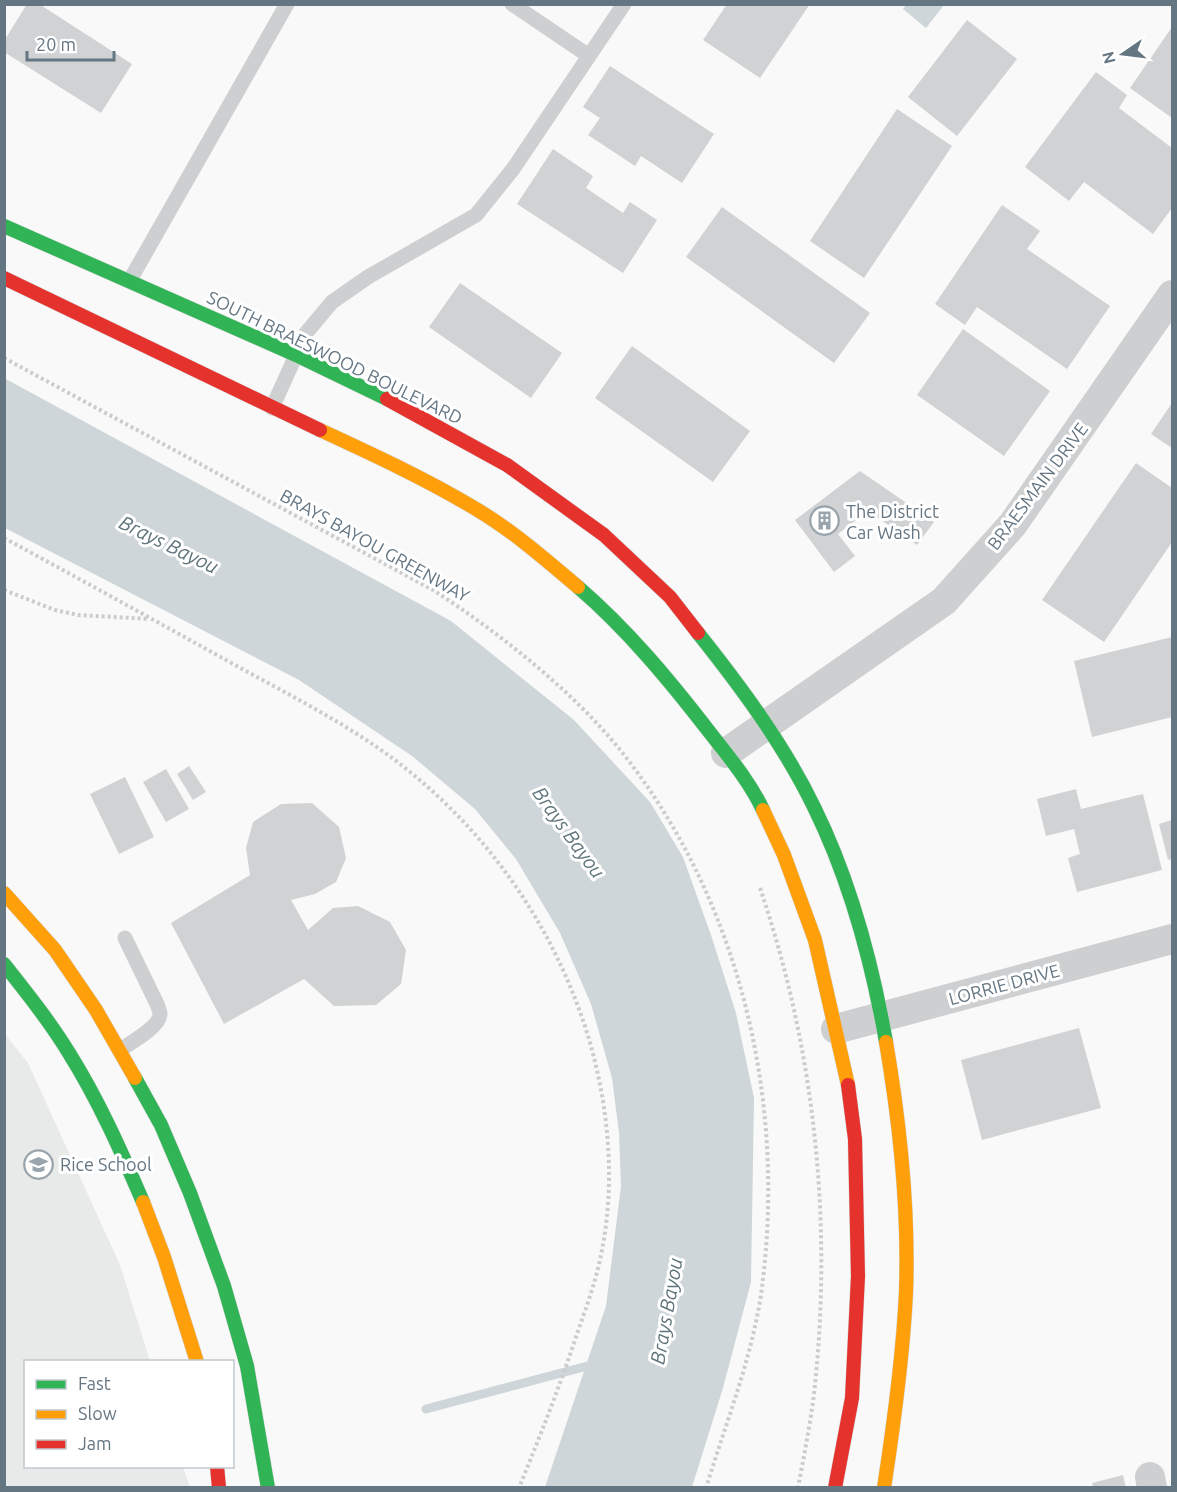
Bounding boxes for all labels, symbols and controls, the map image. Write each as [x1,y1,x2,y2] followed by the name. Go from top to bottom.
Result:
[27,24,114,62] scale bar
[1093,24,1153,84] north arrow
[36,34,76,54] text: 20 m
[1098,50,1119,66] text: N
[204,286,466,428] street label: SOUTH BRAESWOOD BOULEVARD
[983,419,1091,553] street label: BRAESMAIN DRIVE
[277,485,474,606] street label: BRAYS BAYOU GREENWAY
[846,501,939,542] place label: The District Car Wash
[809,505,841,537] building icon: The District Car Wash
[116,510,222,578] water label: Brays Bayou
[528,782,610,882] water label: Brays Bayou
[946,960,1062,1008] street label: LORRIE DRIVE
[23,1148,55,1180] school or university icon: Rice School
[60,1154,152,1174] place label: Rice School
[645,1256,687,1366] water label: Brays Bayou
[24,1360,234,1468] legend
[78,1373,111,1393] text: Fast
[78,1403,117,1423] text: Slow
[78,1433,112,1453] text: Jam

